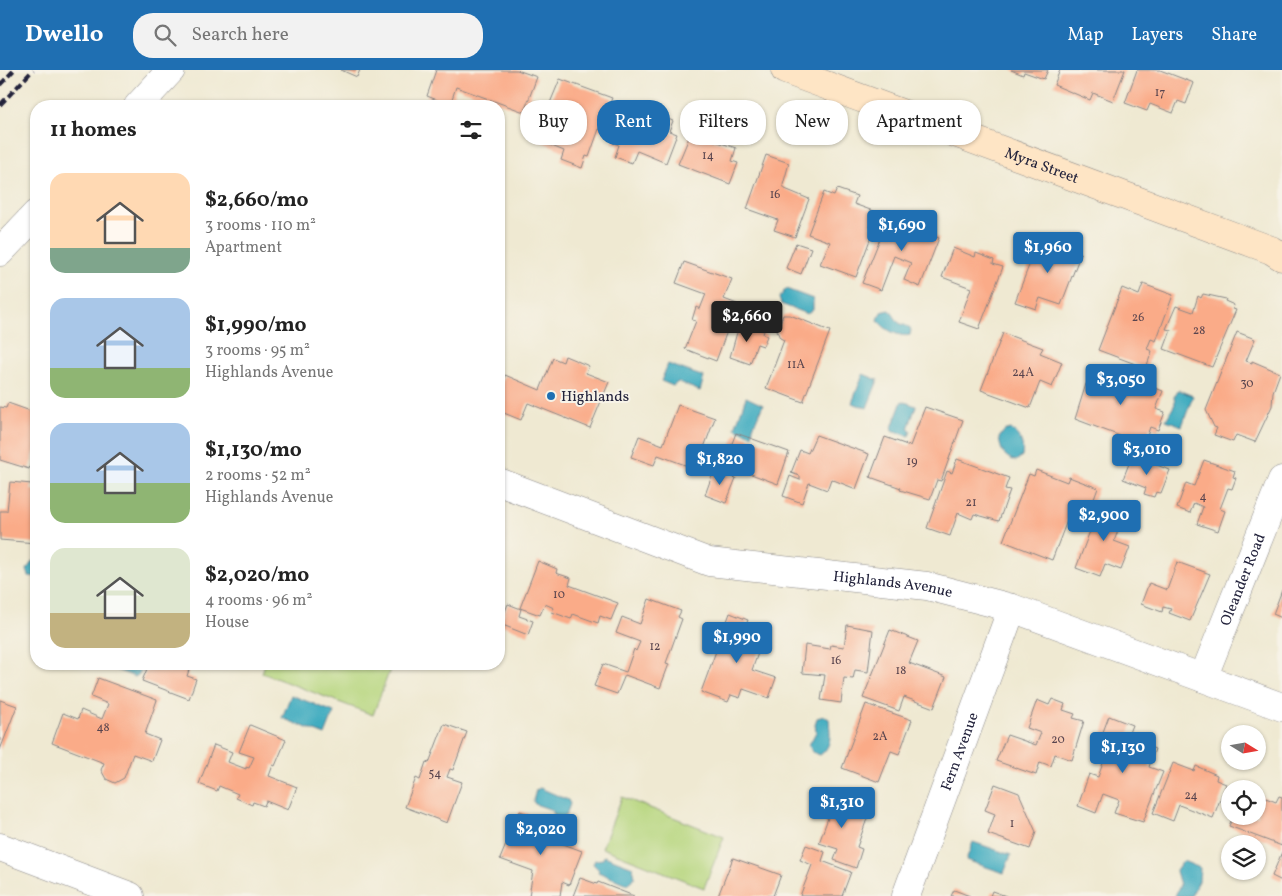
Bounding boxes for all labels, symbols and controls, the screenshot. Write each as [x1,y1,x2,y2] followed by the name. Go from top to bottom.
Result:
[133,13,483,58] search box
[25,18,103,52] text: Dwello
[151,21,179,49] icon: search
[191,22,289,48] text: Search here
[1067,23,1103,48] text: Map
[1131,23,1183,48] text: Layers
[1211,23,1257,48] text: Share
[1155,85,1165,101] house number: 17
[520,100,587,145] chip: Buy
[597,100,670,145] chip: Rent
[680,100,766,145] chip: Filters
[776,100,848,145] chip: New
[858,100,981,145] chip: Apartment
[50,116,137,145] text: 11 homes
[457,116,485,144] icon: filters
[1001,143,1081,190] street label: Myra Street
[702,148,714,164] house number: 14
[205,186,309,215] text: $2,660/mo
[770,187,780,203] house number: 16
[90,193,150,253] icon: home
[861,210,943,252] pin: $1,690
[205,215,316,237] text: 3 rooms · 110 m²
[878,215,926,237] text: $1,690
[1007,232,1089,274] pin: $1,960
[205,237,282,259] text: Apartment
[1024,237,1072,259] text: $1,960
[706,300,788,343] pin: $2,660
[722,306,772,328] text: $2,660
[1132,310,1144,326] house number: 26
[205,311,306,340] text: $1,990/mo
[90,318,150,378] icon: home
[1193,323,1205,339] house number: 28
[205,340,310,362] text: 3 rooms · 95 m²
[787,357,805,373] house number: 11A
[205,362,333,384] text: Highlands Avenue
[1080,364,1162,406] pin: $3,050
[1012,365,1034,381] house number: 24A
[1097,369,1145,391] text: $3,050
[1240,376,1254,392] house number: 30
[561,387,629,408] place label: Highlands
[545,390,557,402] marker: Highlands
[1106,434,1188,476] pin: $3,010
[205,436,302,465] text: $1,130/mo
[1123,439,1171,461] text: $3,010
[90,443,150,503] icon: home
[679,444,761,486] pin: $1,820
[697,449,743,471] text: $1,820
[907,454,917,470] house number: 19
[205,465,311,487] text: 2 rooms · 52 m²
[205,487,333,509] text: Highlands Avenue
[1199,489,1207,505] house number: 4
[965,495,977,511] house number: 21
[1063,500,1145,542] pin: $2,900
[1079,505,1129,527] text: $2,900
[1216,531,1272,629] street label: Oleander Road
[205,561,309,590] text: $2,020/mo
[832,567,955,604] street label: Highlands Avenue
[90,568,150,628] icon: home
[553,587,565,603] house number: 10
[205,590,312,612] text: 4 rooms · 96 m²
[205,612,249,634] text: House
[696,622,778,664] pin: $1,990
[713,627,761,649] text: $1,990
[649,639,661,655] house number: 12
[831,653,841,669] house number: 16
[896,663,906,679] house number: 18
[937,710,985,794] street label: Fern Avenue
[96,720,110,736] house number: 48
[1221,725,1266,770] north arrow
[1221,725,1266,880] map controls
[873,729,888,745] house number: 2A
[1051,732,1065,748] house number: 20
[1082,732,1164,774] pin: $1,130
[1101,737,1145,759] text: $1,130
[429,766,441,782] house number: 54
[1221,780,1266,825] button: locate
[801,786,883,829] pin: $1,310
[1184,788,1198,804] house number: 24
[820,792,864,814] text: $1,310
[500,814,582,856] pin: $2,020
[1010,816,1014,832] house number: 1
[516,819,566,841] text: $2,020
[1221,835,1266,880] button: layers

